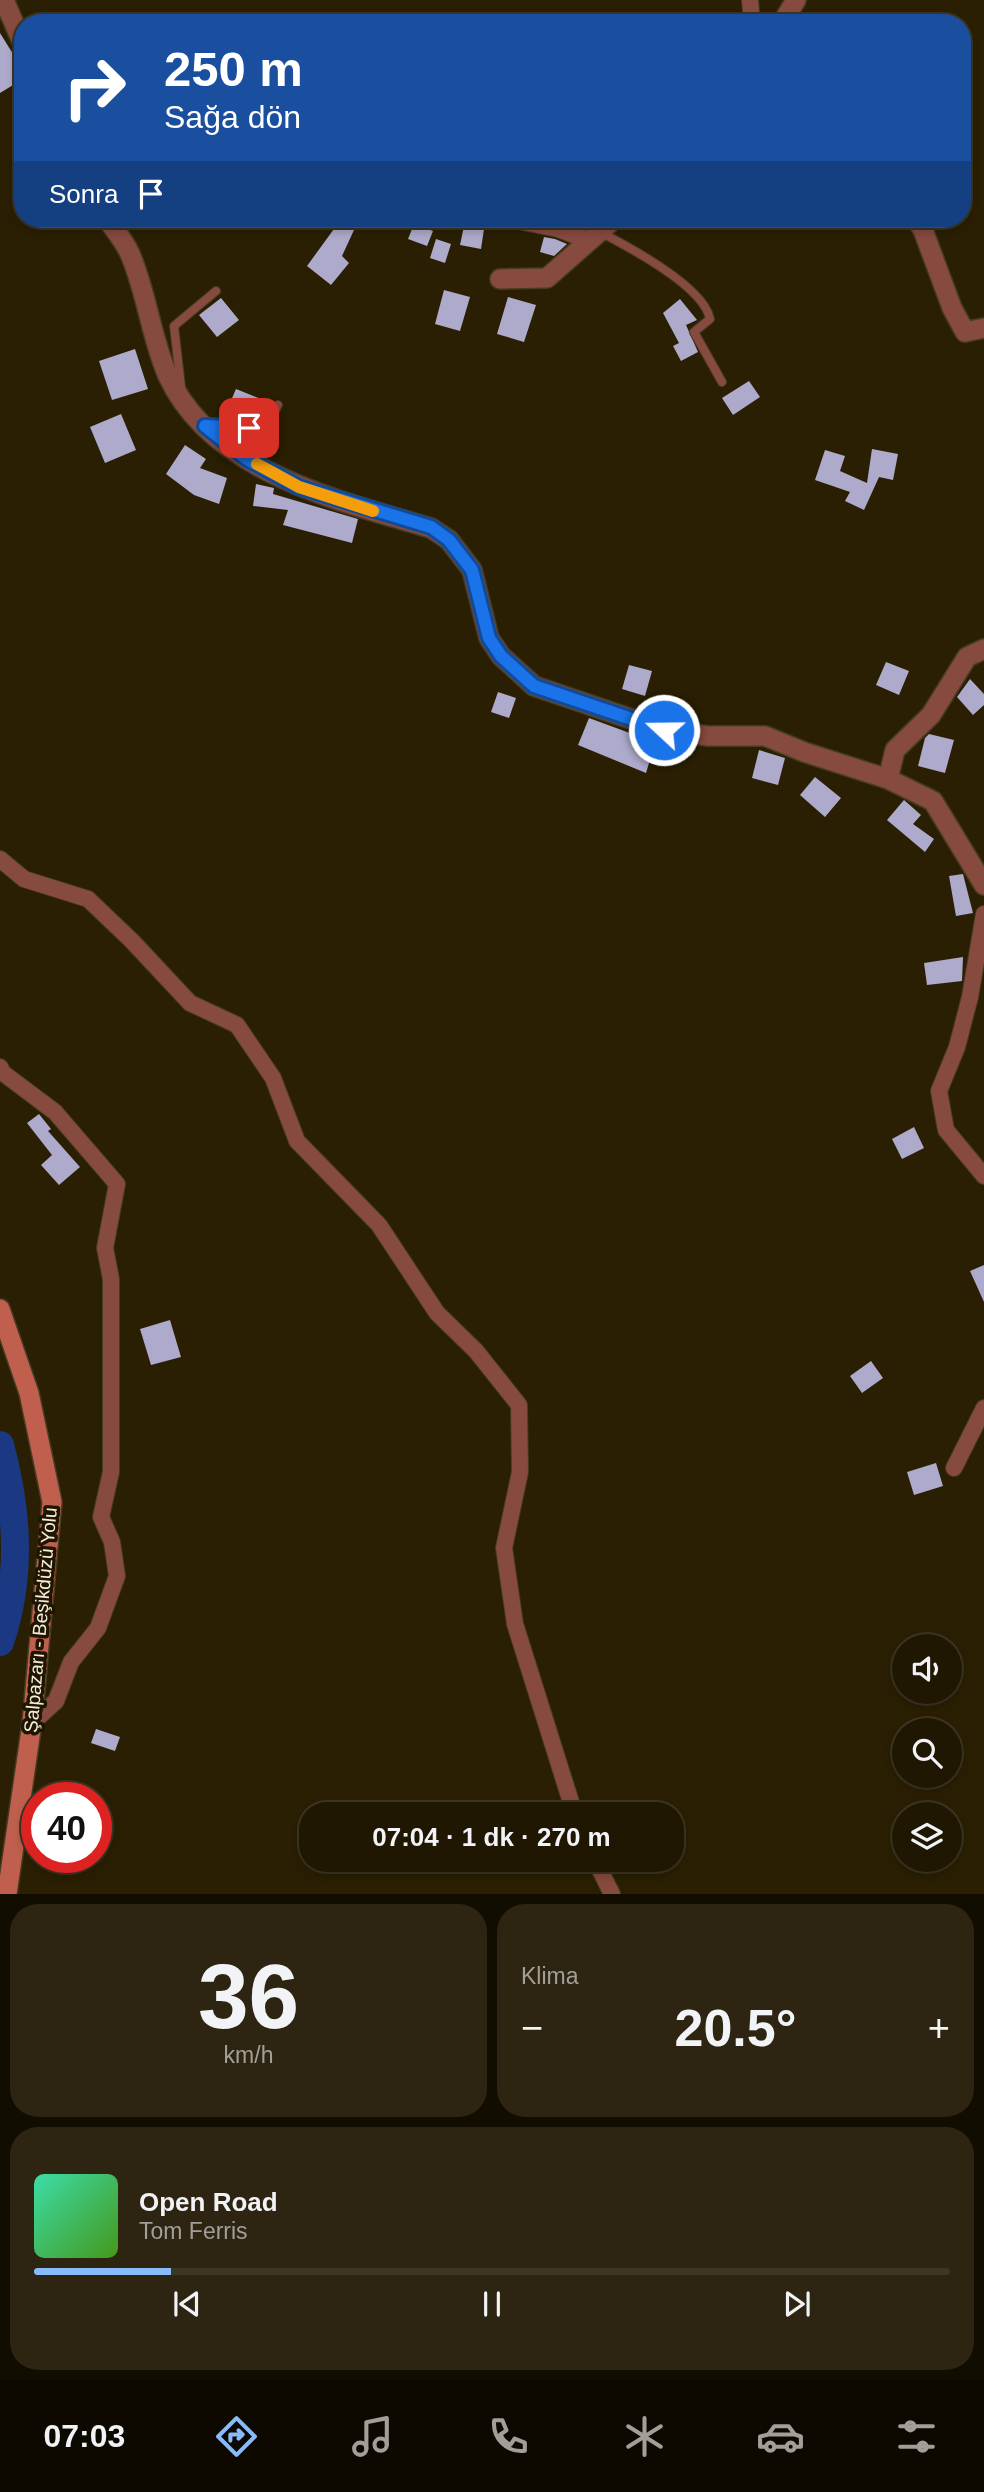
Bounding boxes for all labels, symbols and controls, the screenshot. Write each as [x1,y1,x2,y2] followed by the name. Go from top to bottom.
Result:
[49,42,140,133] icon: right
[164,42,303,96] text: 250 m
[164,99,301,135] text: Sağa dön
[132,175,170,213] icon: arrive
[49,179,118,209] text: Sonra
[219,398,279,458] pin
[230,409,268,447] icon: arrive
[627,693,701,767] position arrow
[20,1507,61,1734] street label: Şalpazarı - Beşikdüzü Yolu
[892,1634,962,1872] map controls
[892,1634,962,1704] button: sound
[892,1718,962,1788] button: search
[21,1782,112,1873] speed limit sign: 40
[892,1802,962,1872] button: layers
[372,1822,611,1852] text: 07:04 · 1 dk · 270 m
[198,1946,299,2047] text: 36
[521,1963,579,1989] text: Klima
[674,1999,797,2057] text: 20.5°
[521,2007,543,2049] text: −
[928,2007,950,2049] text: +
[224,2042,273,2068] text: km/h
[139,2187,278,2217] text: Open Road
[139,2218,248,2244] text: Tom Ferris
[168,2285,206,2323] icon: previous
[473,2285,511,2323] icon: pause
[778,2285,816,2323] icon: next
[212,2412,261,2461] icon: directions
[348,2412,397,2461] icon: music
[484,2412,533,2461] icon: phone
[620,2412,669,2461] icon: climate
[756,2412,805,2461] icon: car
[892,2412,941,2461] icon: filters
[43,2418,125,2454] text: 07:03

